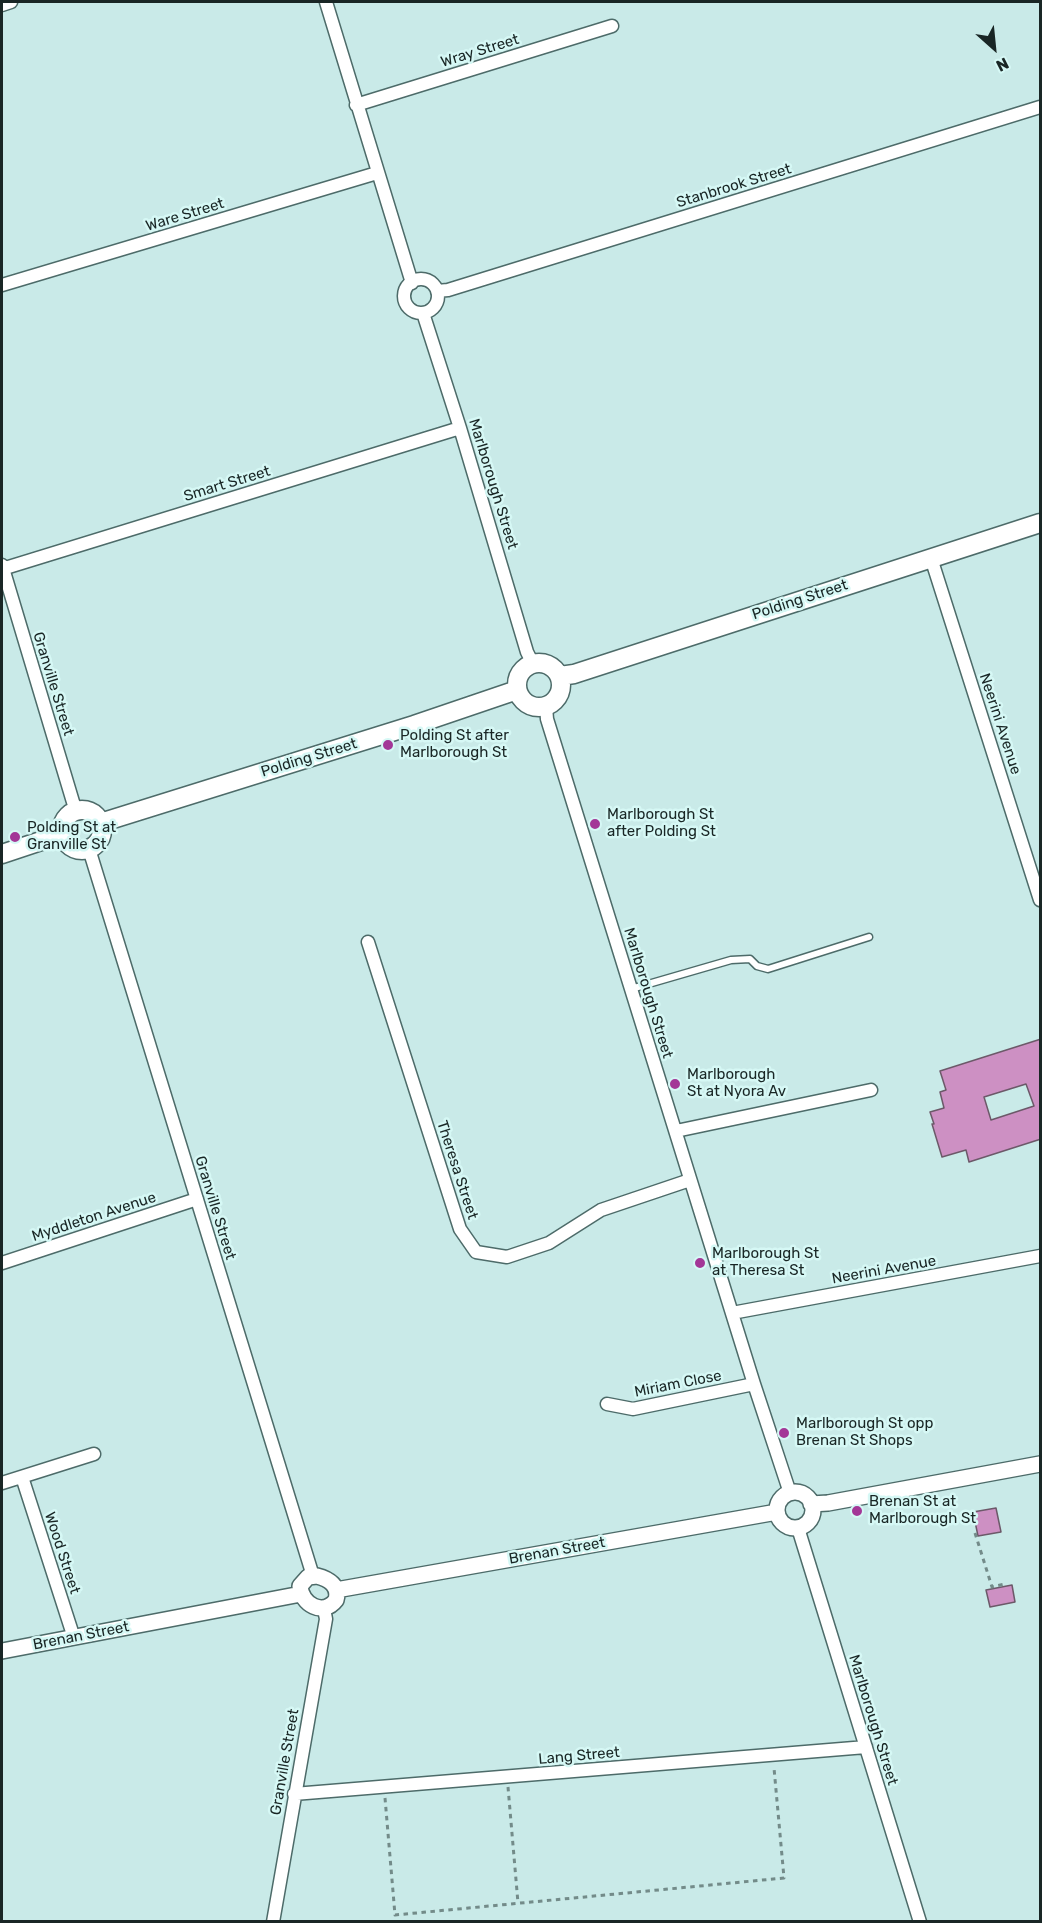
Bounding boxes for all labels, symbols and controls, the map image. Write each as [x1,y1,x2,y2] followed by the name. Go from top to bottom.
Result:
[964,18,1024,78] north arrow
[439,31,521,71] street label: Wray Street
[993,53,1012,76] text: N
[674,160,794,212] street label: Stanbrook Street
[144,195,226,235] street label: Ware Street
[465,417,521,551] street label: Marlborough Street
[182,462,272,506] street label: Smart Street
[750,576,850,624] street label: Polding Street
[29,630,77,738] street label: Granville Street
[975,671,1025,777] street label: Neerini Avenue
[400,727,509,762] place label: Polding St after Marlborough St
[259,735,359,781] street label: Polding Street
[381,738,395,752] marker: Polding St after Marlborough St
[607,806,716,841] place label: Marlborough St after Polding St
[588,817,602,831] marker: Marlborough St after Polding St
[27,819,116,854] place label: Polding St at Granville St
[8,830,22,844] marker: Polding St at Granville St
[620,926,676,1060] street label: Marlborough Street
[687,1066,786,1101] place label: Marlborough St at Nyora Av
[668,1077,682,1091] marker: Marlborough St at Nyora Av
[433,1118,481,1222] street label: Theresa Street
[191,1154,239,1262] street label: Granville Street
[30,1188,158,1246] street label: Myddleton Avenue
[712,1245,819,1280] place label: Marlborough St at Theresa St
[830,1252,938,1288] street label: Neerini Avenue
[693,1256,707,1270] marker: Marlborough St at Theresa St
[633,1367,723,1401] street label: Miriam Close
[796,1415,933,1450] place label: Marlborough St opp Brenan St Shops
[777,1426,791,1440] marker: Marlborough St opp Brenan St Shops
[869,1493,976,1528] place label: Brenan St at Marlborough St
[850,1504,864,1518] marker: Brenan St at Marlborough St
[40,1510,84,1596] street label: Wood Street
[507,1534,607,1568] street label: Brenan Street
[31,1618,131,1654] street label: Brenan Street
[845,1653,901,1787] street label: Marlborough Street
[267,1707,303,1817] street label: Granville Street
[537,1743,621,1769] street label: Lang Street

